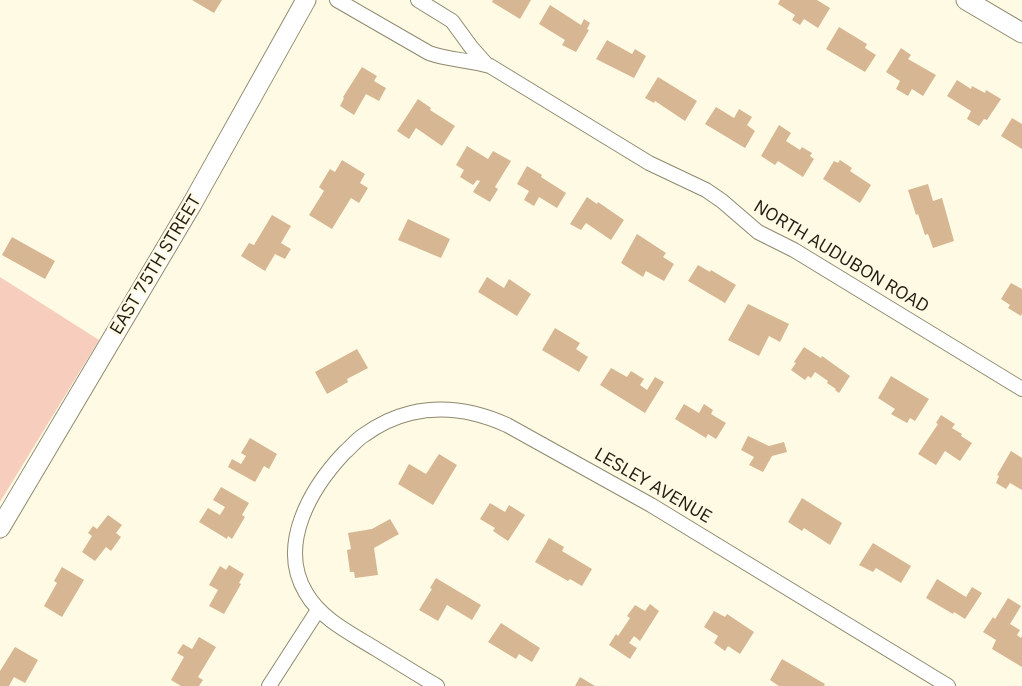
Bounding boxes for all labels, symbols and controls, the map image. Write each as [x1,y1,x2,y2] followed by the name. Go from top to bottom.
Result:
[106,191,206,339] street label: EAST 75TH STREET
[749,196,933,318] street label: NORTH AUDUBON ROAD
[591,444,715,528] street label: LESLEY AVENUE

